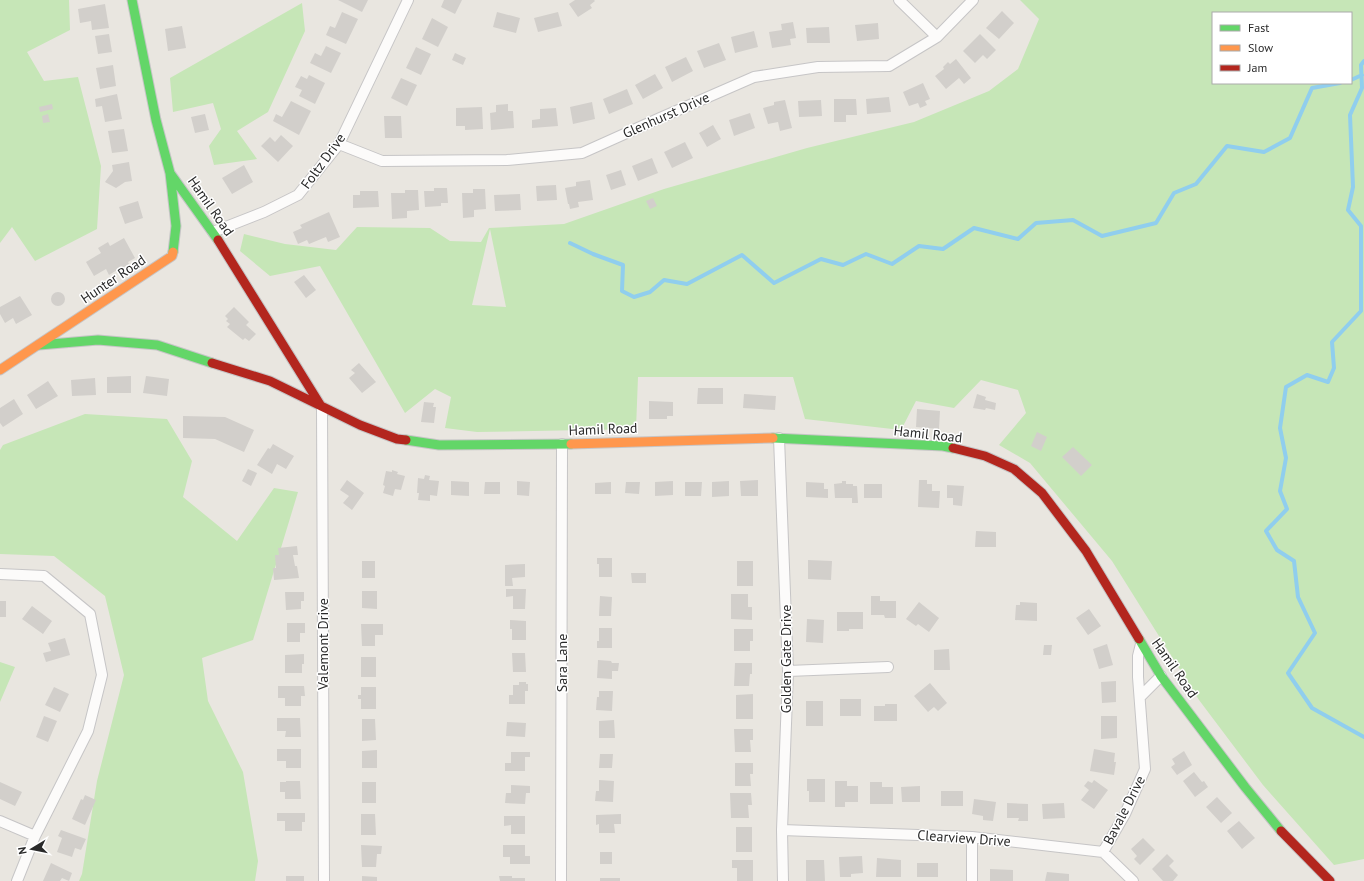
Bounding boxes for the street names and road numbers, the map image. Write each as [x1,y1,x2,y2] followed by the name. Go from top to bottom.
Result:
[620,88,712,142] street label: Glenhurst Drive
[297,130,349,192] street label: Foltz Drive
[184,173,238,239] street label: Hamil Road
[77,251,149,307] street label: Hunter Road
[568,419,638,439] street label: Hamil Road
[893,421,963,447] street label: Hamil Road
[314,598,332,691] street label: Valemont Drive
[777,605,795,713] street label: Golden Gate Drive
[553,634,571,692] street label: Sara Lane
[1148,635,1202,701] street label: Hamil Road
[1099,772,1149,848] street label: Bavale Drive
[917,826,1011,850] street label: Clearview Drive

